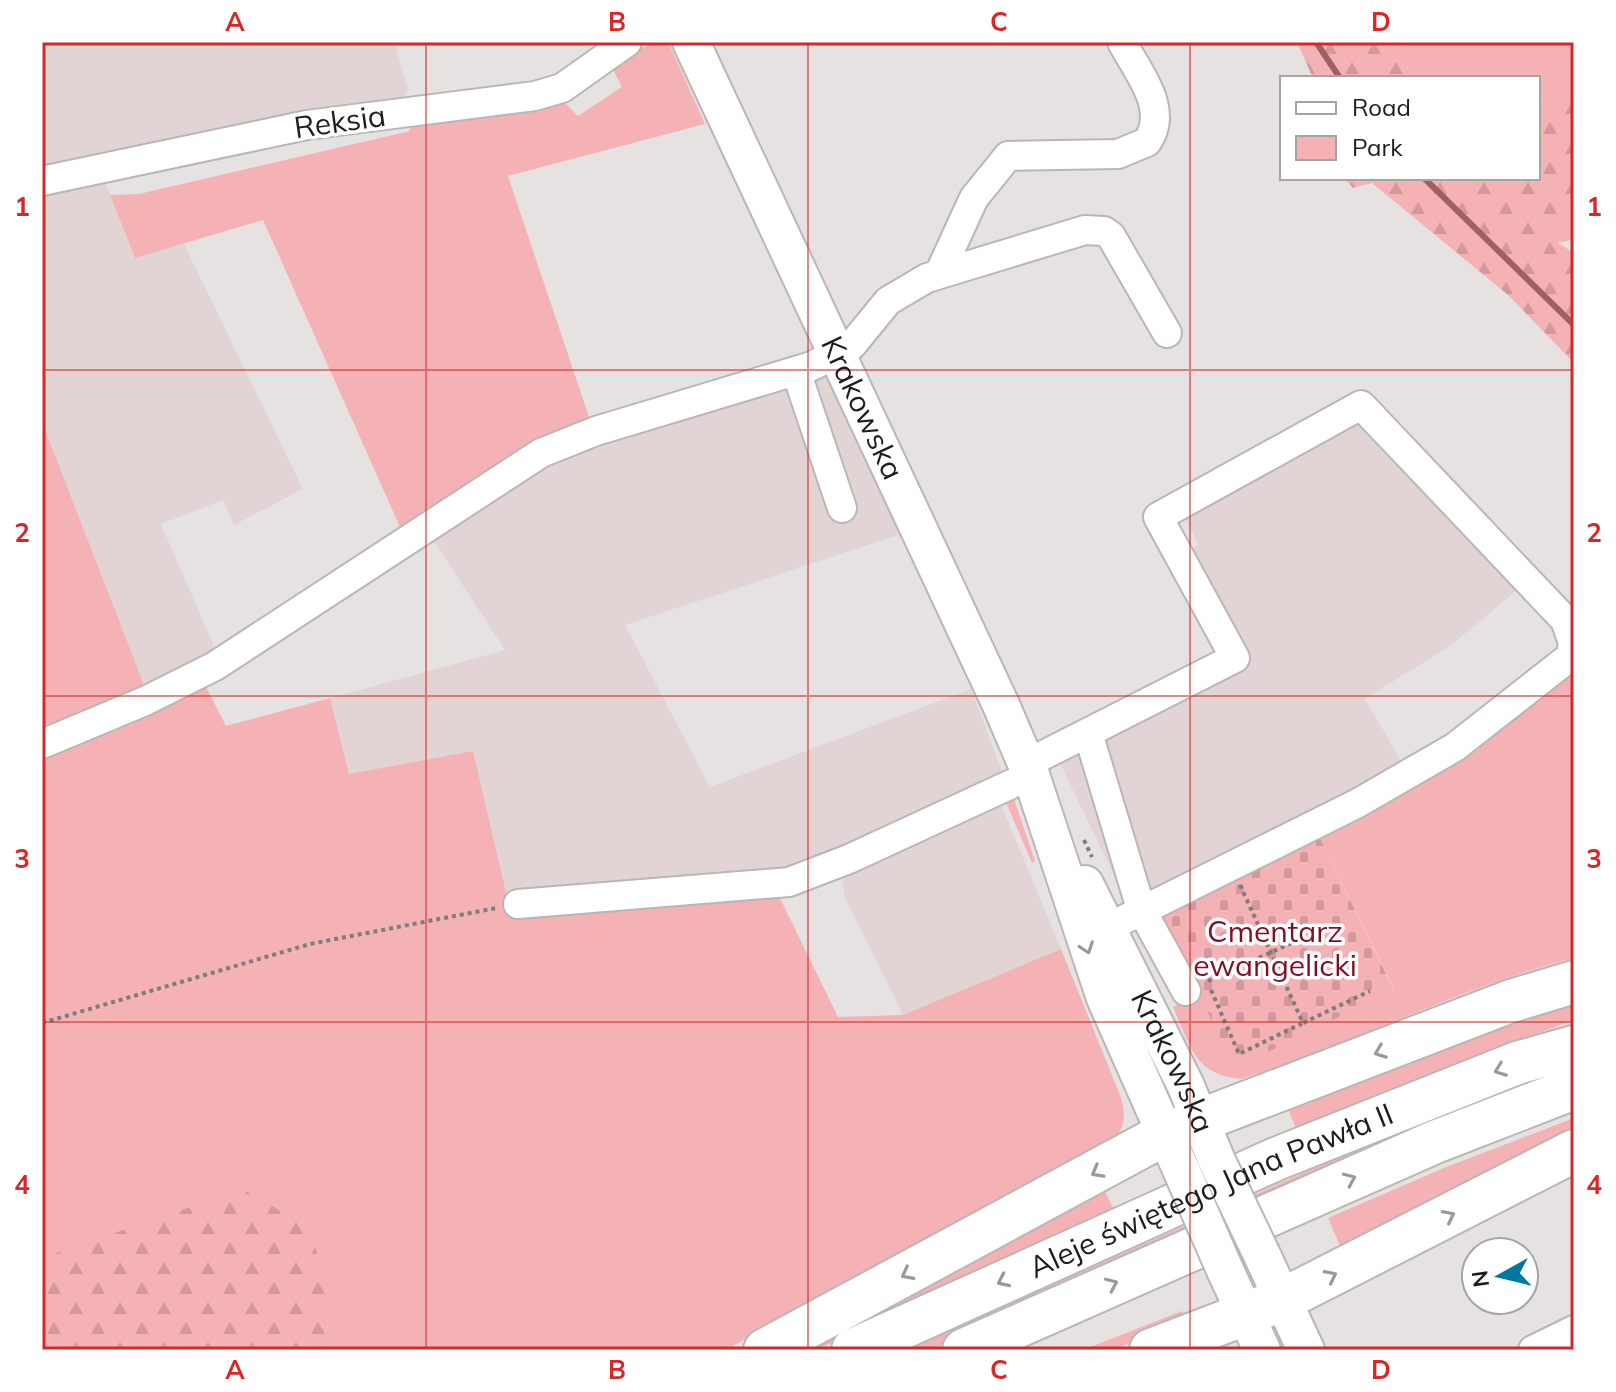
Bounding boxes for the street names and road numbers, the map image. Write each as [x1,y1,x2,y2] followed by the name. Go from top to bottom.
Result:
[292,96,388,146] street label: Reksia
[813,330,913,485] street label: Krakowska
[1123,983,1223,1138] street label: Krakowska
[1023,1094,1398,1286] street label: Aleje świętego Jana Pawła II

